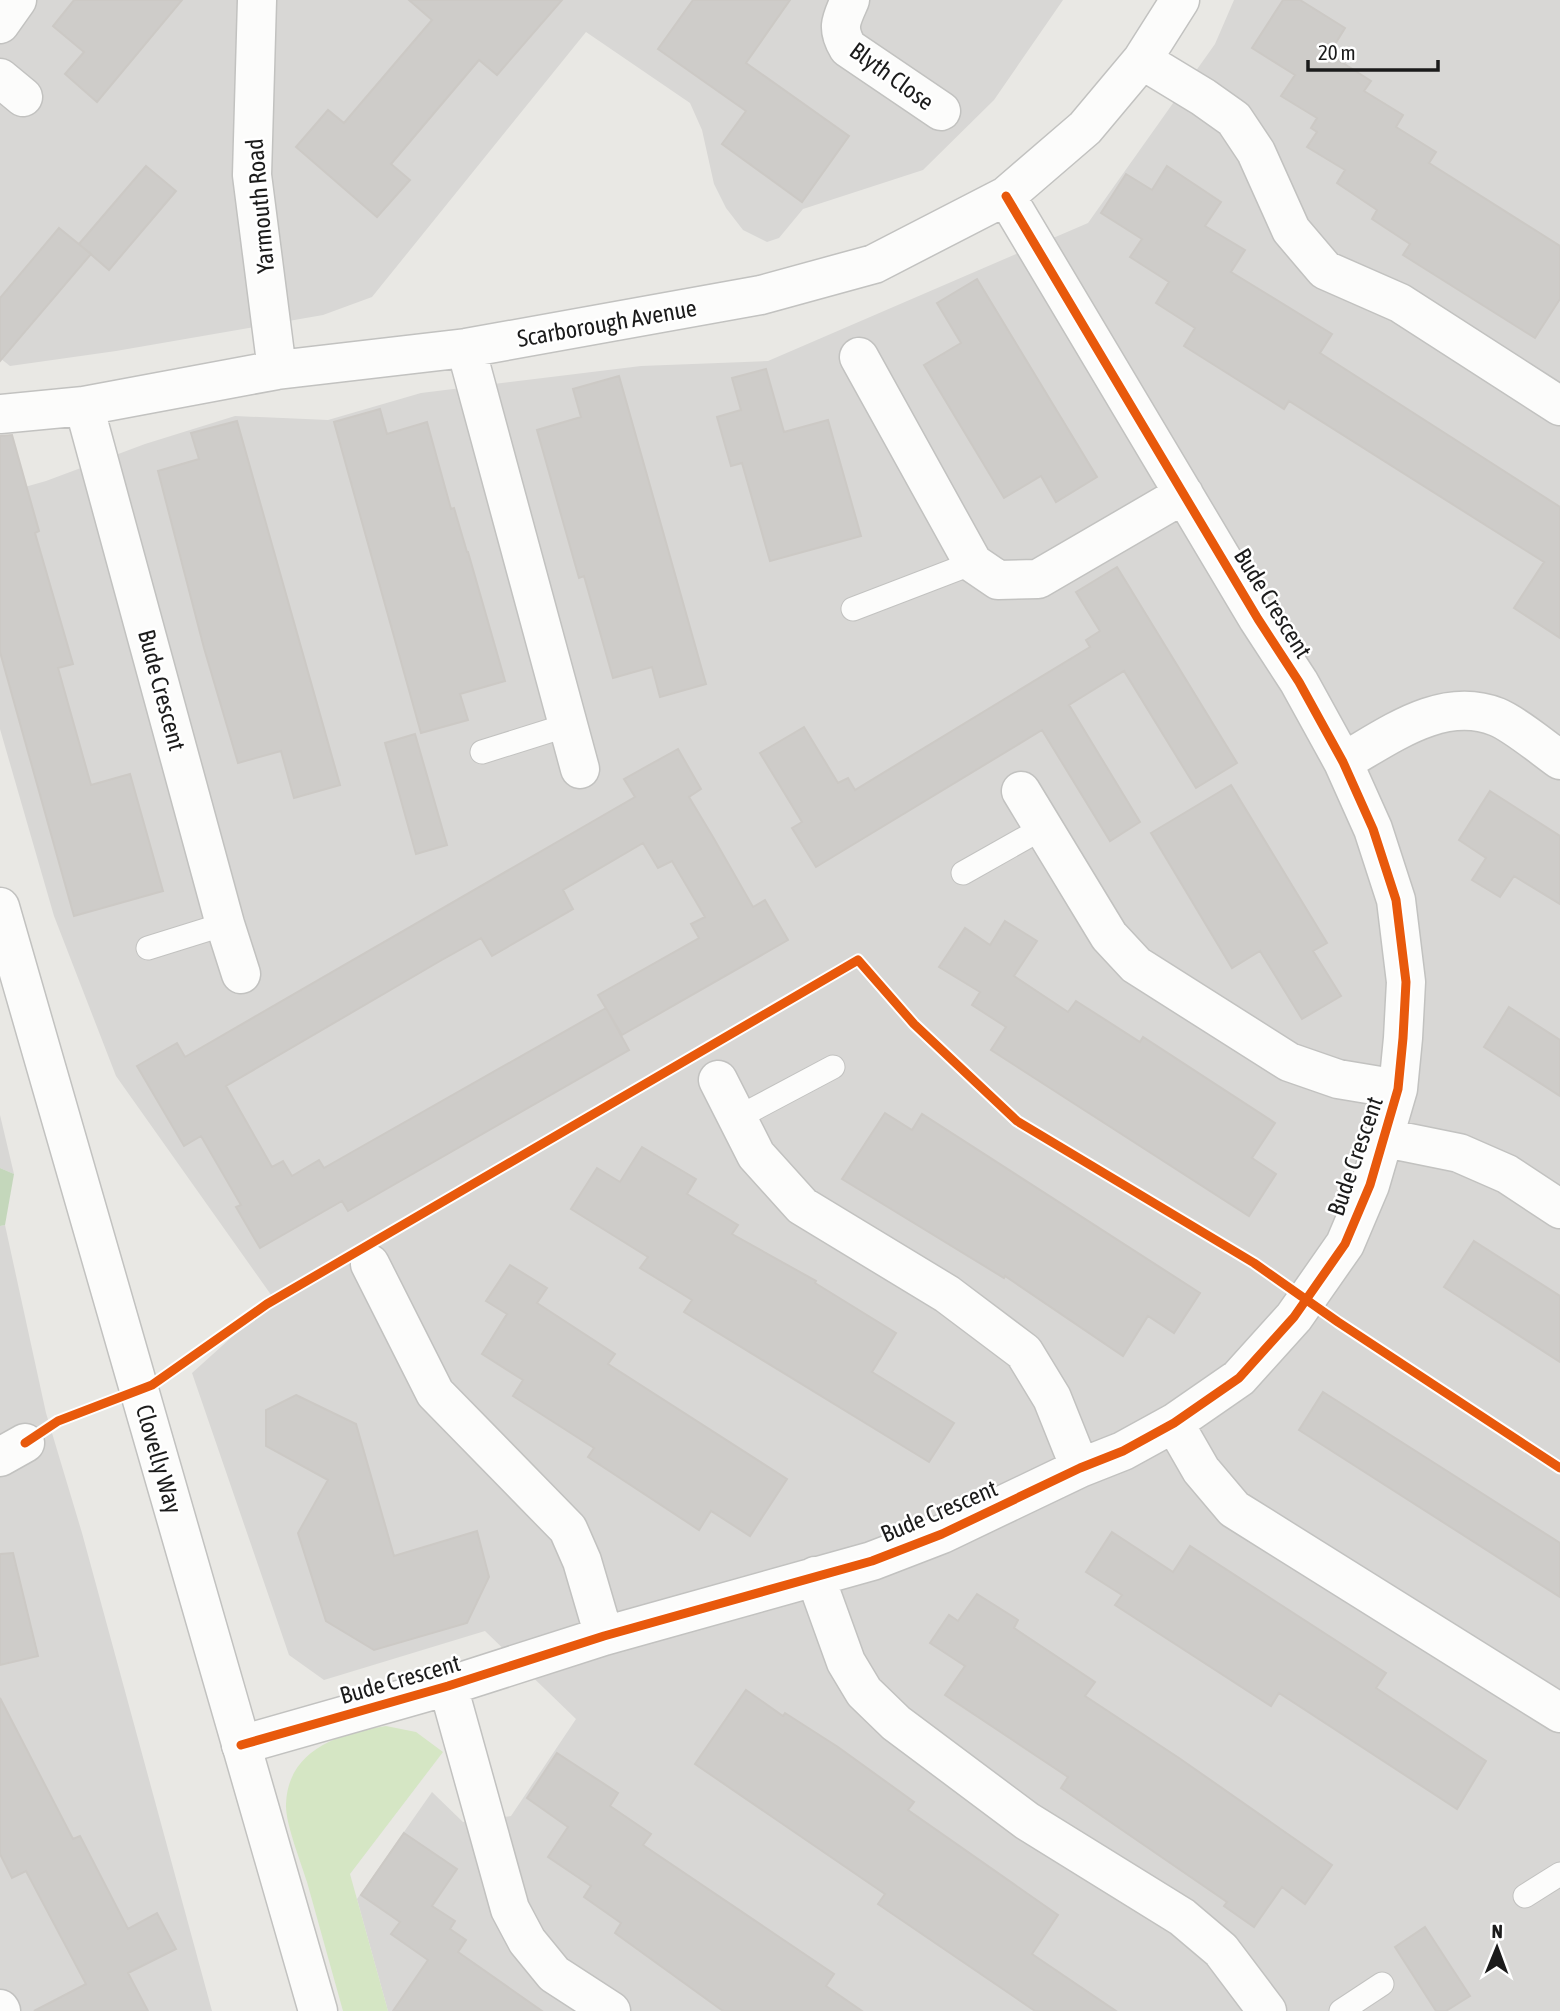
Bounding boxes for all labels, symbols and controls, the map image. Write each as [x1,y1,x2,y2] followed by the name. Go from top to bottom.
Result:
[1308,28,1438,72] scale bar
[845,37,939,115] street label: Blyth Close
[1318,40,1356,64] text: 20 m
[241,137,279,275] street label: Yarmouth Road
[515,294,699,352] street label: Scarborough Avenue
[1229,543,1317,663] street label: Bude Crescent
[133,627,191,754] street label: Bude Crescent
[1322,1093,1388,1219] street label: Bude Crescent
[131,1402,187,1517] street label: Clovelly Way
[877,1474,1001,1548] street label: Bude Crescent
[337,1649,463,1709] street label: Bude Crescent
[1462,1913,1532,1983] north arrow
[1491,1920,1503,1942] text: N

